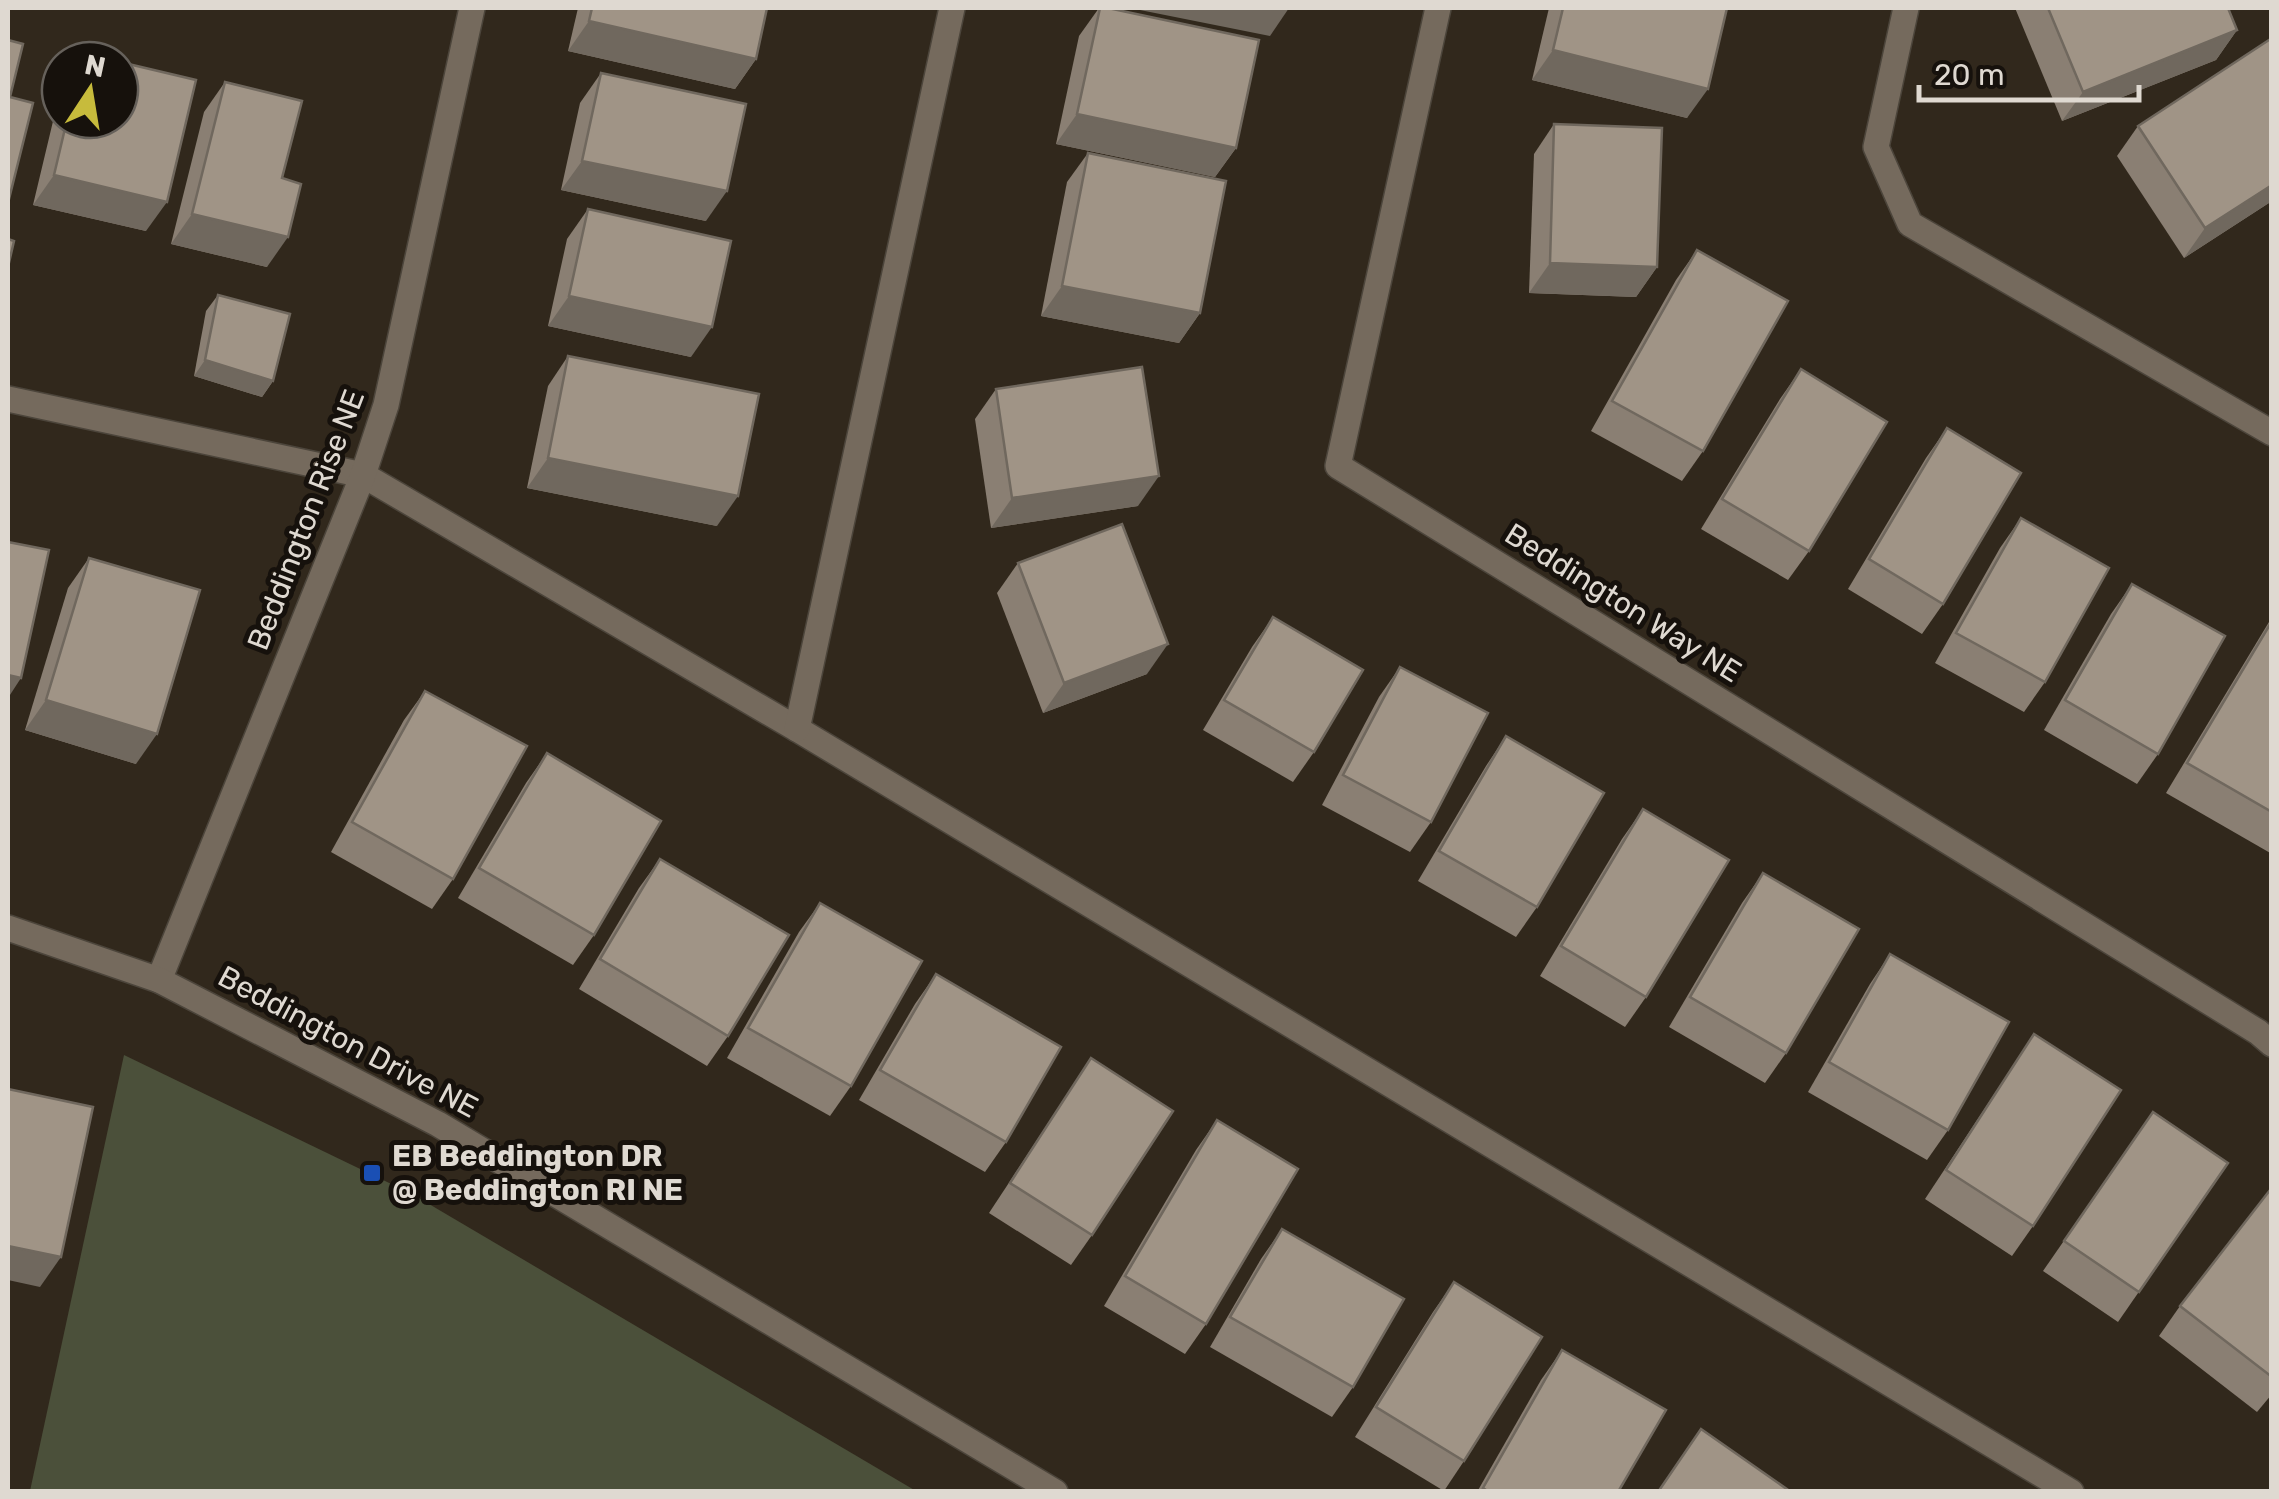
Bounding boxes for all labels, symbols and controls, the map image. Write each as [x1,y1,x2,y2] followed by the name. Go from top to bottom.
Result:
[40,40,140,140] north arrow
[1919,40,2139,102] scale bar
[82,48,108,84] text: N
[1934,57,2005,93] text: 20 m
[240,385,372,655] street label: Beddington Rise NE
[1498,516,1748,690] street label: Beddington Way NE
[212,958,484,1126] street label: Beddington Drive NE
[392,1138,683,1208] place label: EB Beddington DR @ Beddington RI NE
[361,1162,383,1184] marker: EB Beddington DR @ Beddington RI NE

